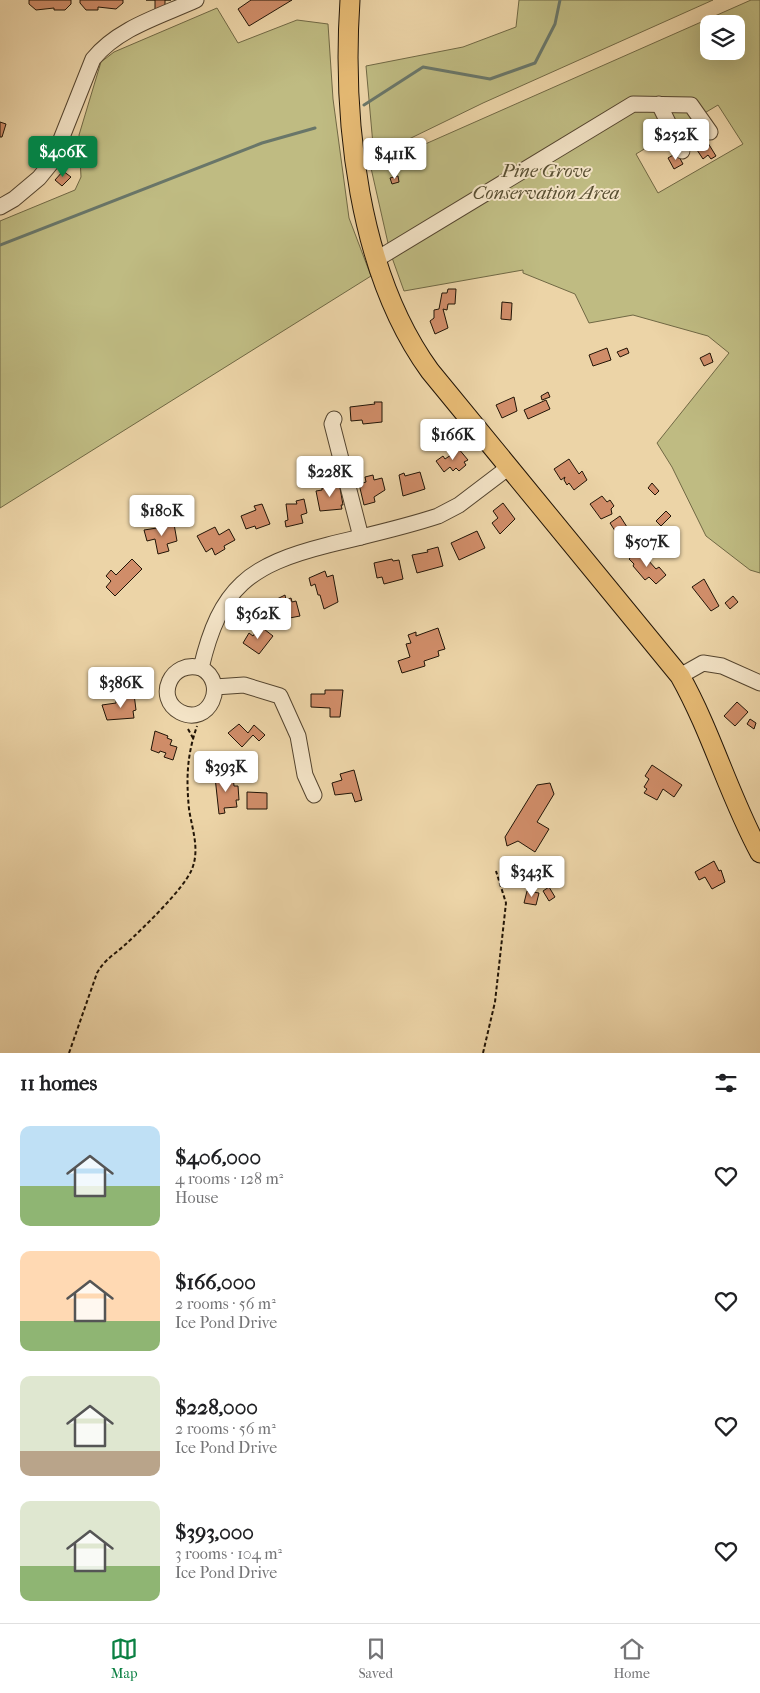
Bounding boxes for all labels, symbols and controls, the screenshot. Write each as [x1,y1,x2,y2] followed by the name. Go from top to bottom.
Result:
[700,15,745,60] map controls
[700,15,745,60] button: layers
[641,119,711,161] pin: $252K
[654,125,698,144] text: $252K
[28,136,98,178] pin: $406K
[360,138,430,180] pin: $411K
[39,142,87,161] text: $406K
[374,144,416,163] text: $411K
[472,160,620,204] park label: Pine Grove Conservation Area
[418,418,488,461] pin: $166K
[431,425,475,444] text: $166K
[295,456,365,498] pin: $228K
[308,462,352,481] text: $228K
[127,494,197,537] pin: $180K
[140,501,184,520] text: $180K
[612,526,682,568] pin: $507K
[625,532,669,551] text: $507K
[223,598,293,640] pin: $362K
[236,604,280,623] text: $362K
[86,666,156,709] pin: $386K
[99,673,143,692] text: $386K
[191,750,261,793] pin: $393K
[205,757,247,776] text: $393K
[497,856,567,898] pin: $343K
[510,862,554,881] text: $343K
[712,1069,740,1097] icon: filters
[20,1071,97,1095] text: 11 homes
[175,1145,261,1169] text: $406,000
[60,1146,120,1206] icon: home
[712,1162,740,1190] icon: heart
[175,1169,283,1188] text: 4 rooms · 128 m²
[175,1188,218,1207] text: House
[175,1270,256,1294] text: $166,000
[60,1271,120,1331] icon: home
[712,1287,740,1315] icon: heart
[175,1294,276,1313] text: 2 rooms · 56 m²
[175,1313,277,1332] text: Ice Pond Drive
[175,1395,258,1419] text: $228,000
[60,1396,120,1456] icon: home
[712,1412,740,1440] icon: heart
[175,1419,276,1438] text: 2 rooms · 56 m²
[175,1438,277,1457] text: Ice Pond Drive
[175,1520,254,1544] text: $393,000
[60,1521,120,1581] icon: home
[712,1537,740,1565] icon: heart
[175,1544,282,1563] text: 3 rooms · 104 m²
[175,1563,277,1582] text: Ice Pond Drive
[110,1635,138,1682] tab: Map
[358,1635,393,1682] tab: Saved
[613,1635,650,1682] tab: Home

